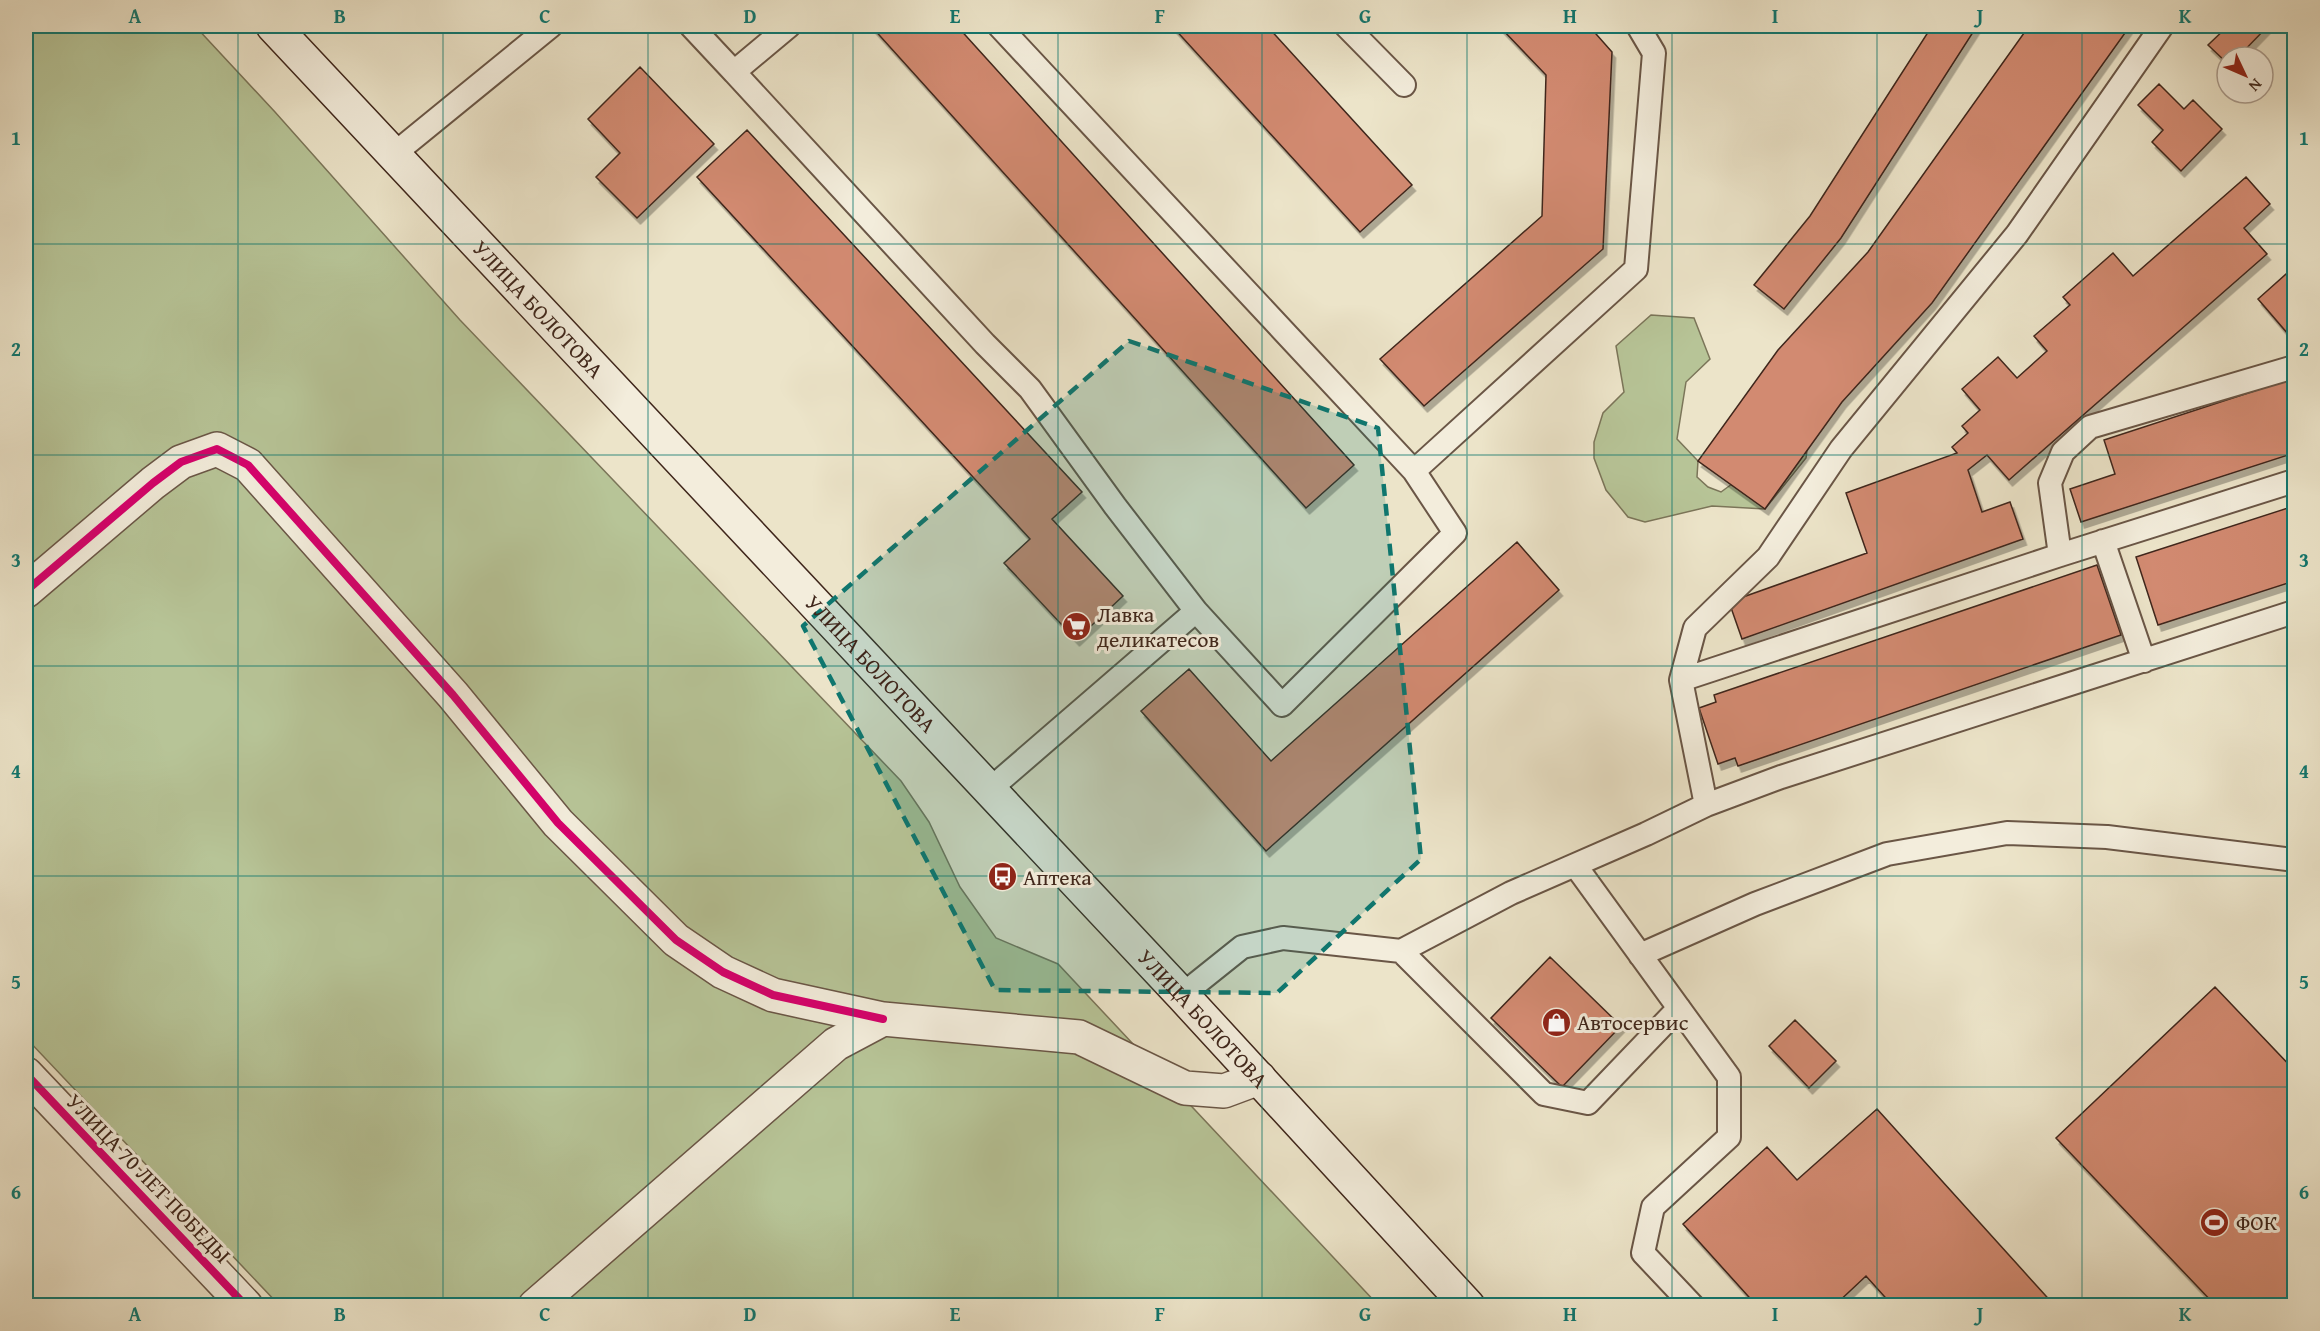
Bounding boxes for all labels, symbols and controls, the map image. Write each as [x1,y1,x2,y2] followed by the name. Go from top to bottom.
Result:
[129,1,142,30] text: A
[334,1,346,30] text: B
[539,1,551,30] text: C
[743,1,757,30] text: D
[950,1,961,30] text: E
[1155,1,1165,30] text: F
[1359,1,1371,30] text: G
[1563,1,1577,30] text: H
[1772,1,1778,30] text: I
[1974,1,1984,30] text: J
[2179,1,2192,30] text: K
[2215,45,2275,105] north arrow
[2243,73,2268,98] text: N
[11,123,21,152] text: 1
[2299,123,2309,152] text: 1
[465,233,612,386] street label: УЛИЦА БОЛОТОВА
[11,334,21,363] text: 2
[2299,334,2309,363] text: 2
[11,545,21,574] text: 3
[2299,545,2309,574] text: 3
[798,587,944,740] street label: УЛИЦА БОЛОТОВА
[1097,598,1219,655] place label: Лавка деликатесов
[1060,611,1092,643] supermarket icon: Лавка деликатесов
[11,756,21,785] text: 4
[2299,756,2309,785] text: 4
[986,861,1018,893] bus stop icon: Аптека
[1023,861,1092,893] place label: Аптека
[1130,942,1276,1095] street label: УЛИЦА БОЛОТОВА
[11,967,21,996] text: 5
[2299,967,2309,996] text: 5
[1540,1006,1572,1038] shop icon: Автосервис
[1577,1006,1689,1038] place label: Автосервис
[59,1086,239,1270] street label: УЛИЦА 70 ЛЕТ ПОБЕДЫ
[11,1177,21,1206] text: 6
[2299,1177,2309,1206] text: 6
[2199,1206,2231,1238] sports icon: ФОК
[2236,1206,2278,1238] place label: ФОК
[129,1299,142,1328] text: A
[334,1299,346,1328] text: B
[539,1299,551,1328] text: C
[743,1299,757,1328] text: D
[950,1299,961,1328] text: E
[1155,1299,1165,1328] text: F
[1359,1299,1371,1328] text: G
[1563,1299,1577,1328] text: H
[1772,1299,1778,1328] text: I
[1974,1299,1984,1328] text: J
[2179,1299,2192,1328] text: K

